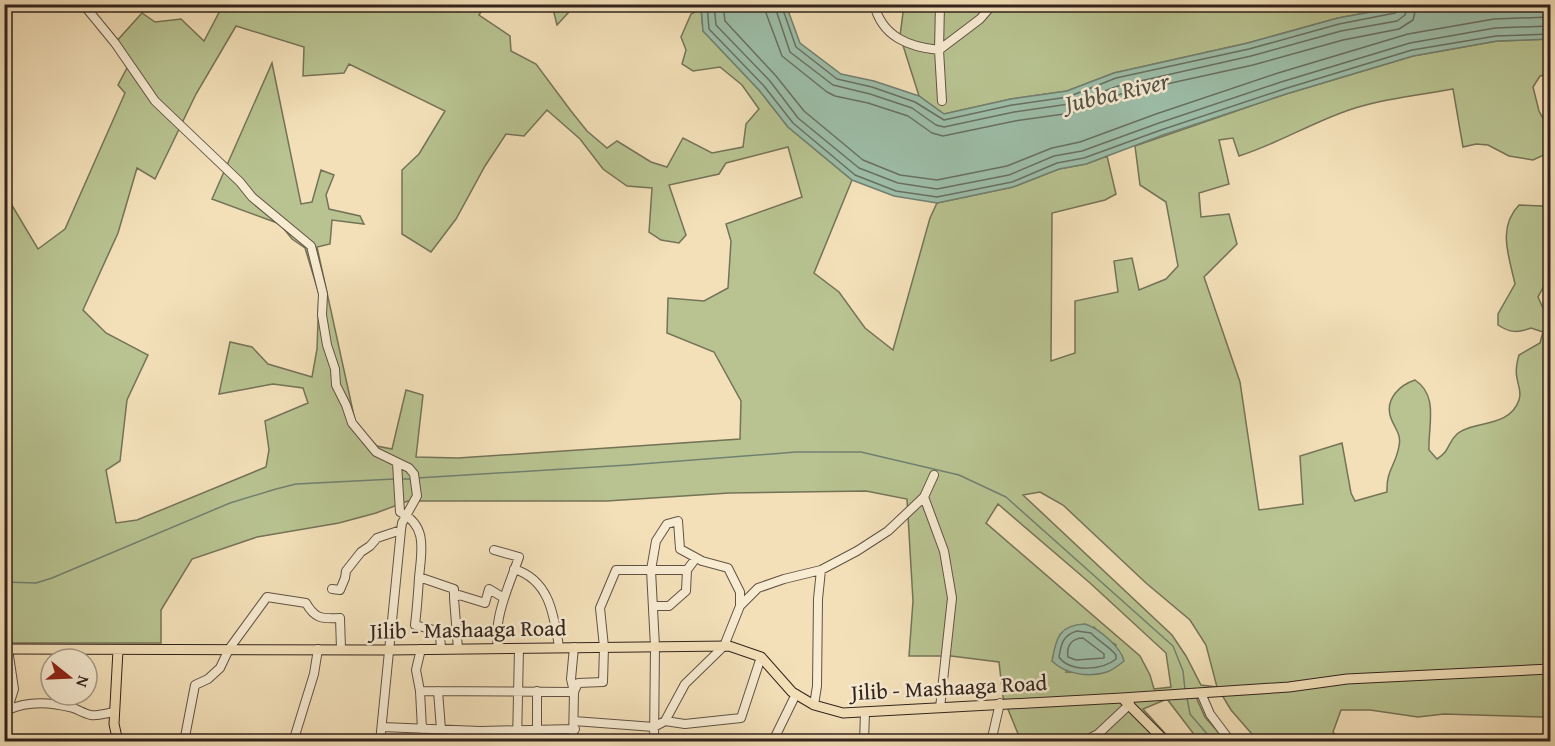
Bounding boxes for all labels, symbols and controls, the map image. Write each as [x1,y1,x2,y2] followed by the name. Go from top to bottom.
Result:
[1057,63,1174,122] water label: Jubba River
[366,611,567,647] street label: Jilib - Mashaaga Road
[39,647,99,707] north arrow
[847,666,1048,708] street label: Jilib - Mashaaga Road
[70,673,96,691] text: N

